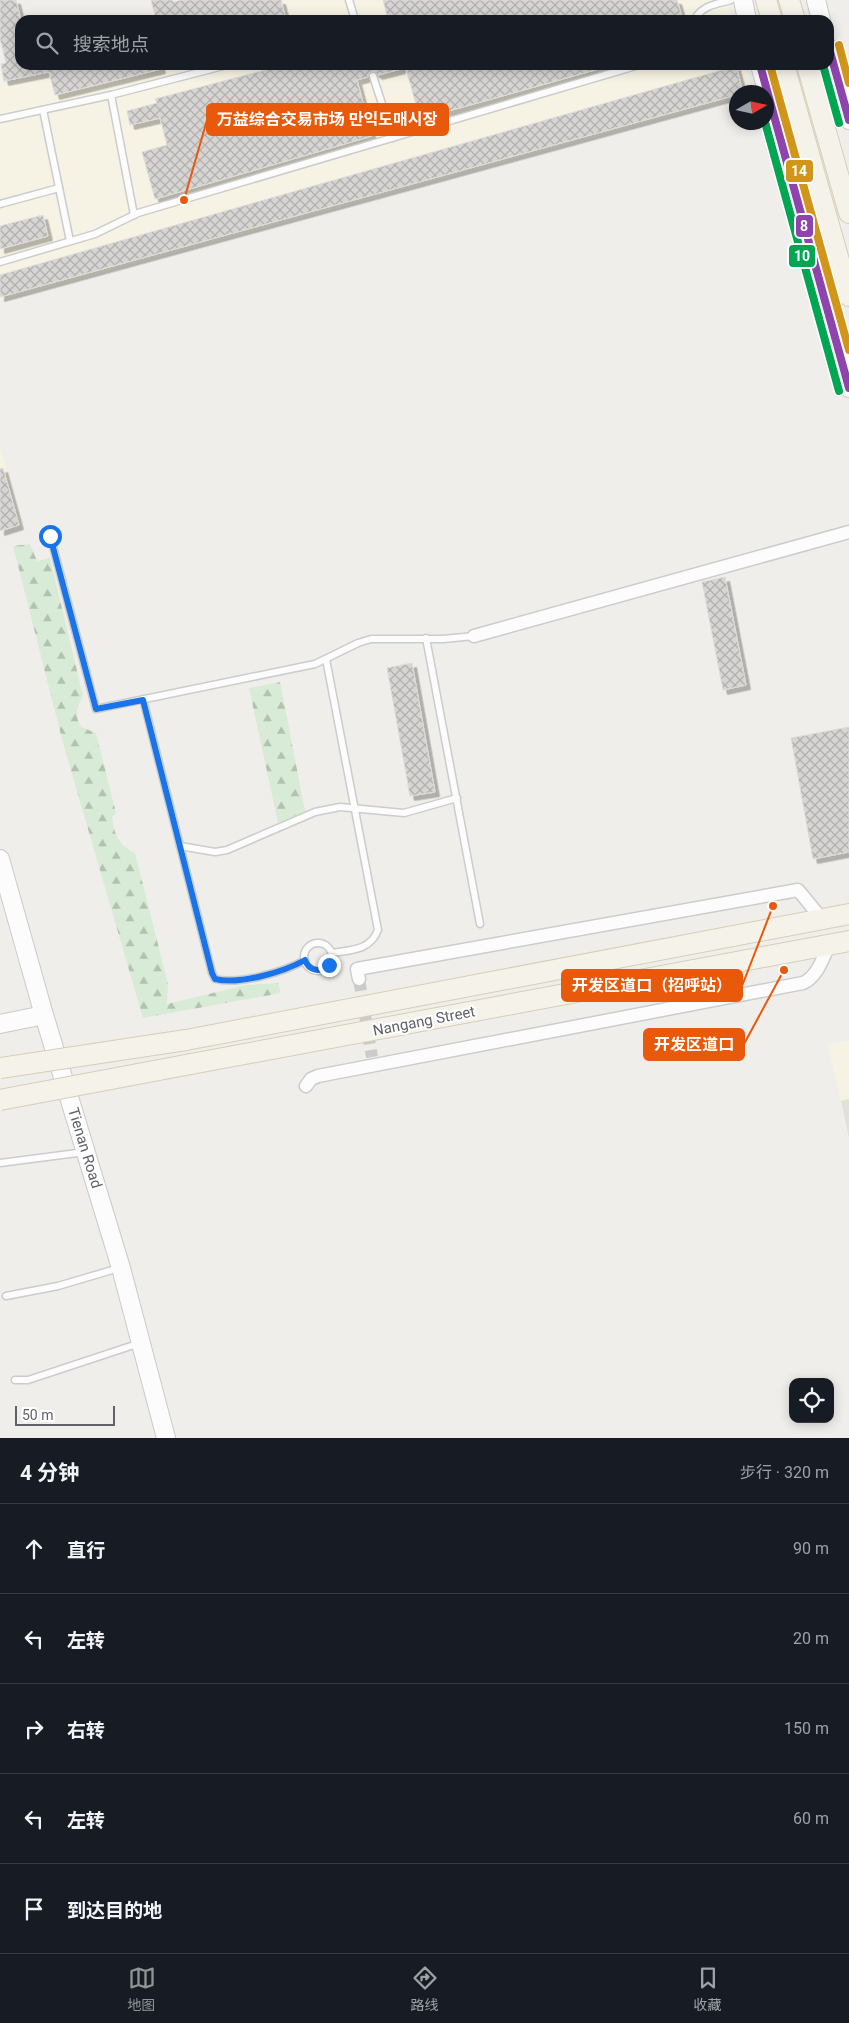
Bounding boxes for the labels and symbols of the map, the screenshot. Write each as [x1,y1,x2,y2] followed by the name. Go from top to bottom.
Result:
[729,85,774,130] north arrow
[207,104,448,135] callout: 万益综合交易市场 만익도매시장
[217,110,437,129] text: 万益综合交易市场 만익도매시장
[785,159,814,183] line badge: 14
[791,163,807,179] text: 14
[795,214,814,238] line badge: 8
[800,218,808,234] text: 8
[788,244,816,268] line badge: 10
[794,248,810,264] text: 10
[39,525,62,548] route start
[318,954,341,977] route end
[562,970,742,1001] callout: 开发区道口（招呼站）
[572,976,732,995] text: 开发区道口（招呼站）
[371,1002,477,1040] street label: Nangang Street
[644,1029,744,1060] callout: 开发区道口
[654,1035,734,1054] text: 开发区道口
[64,1105,106,1191] street label: Tienan Road
[15,1403,115,1426] scale bar

